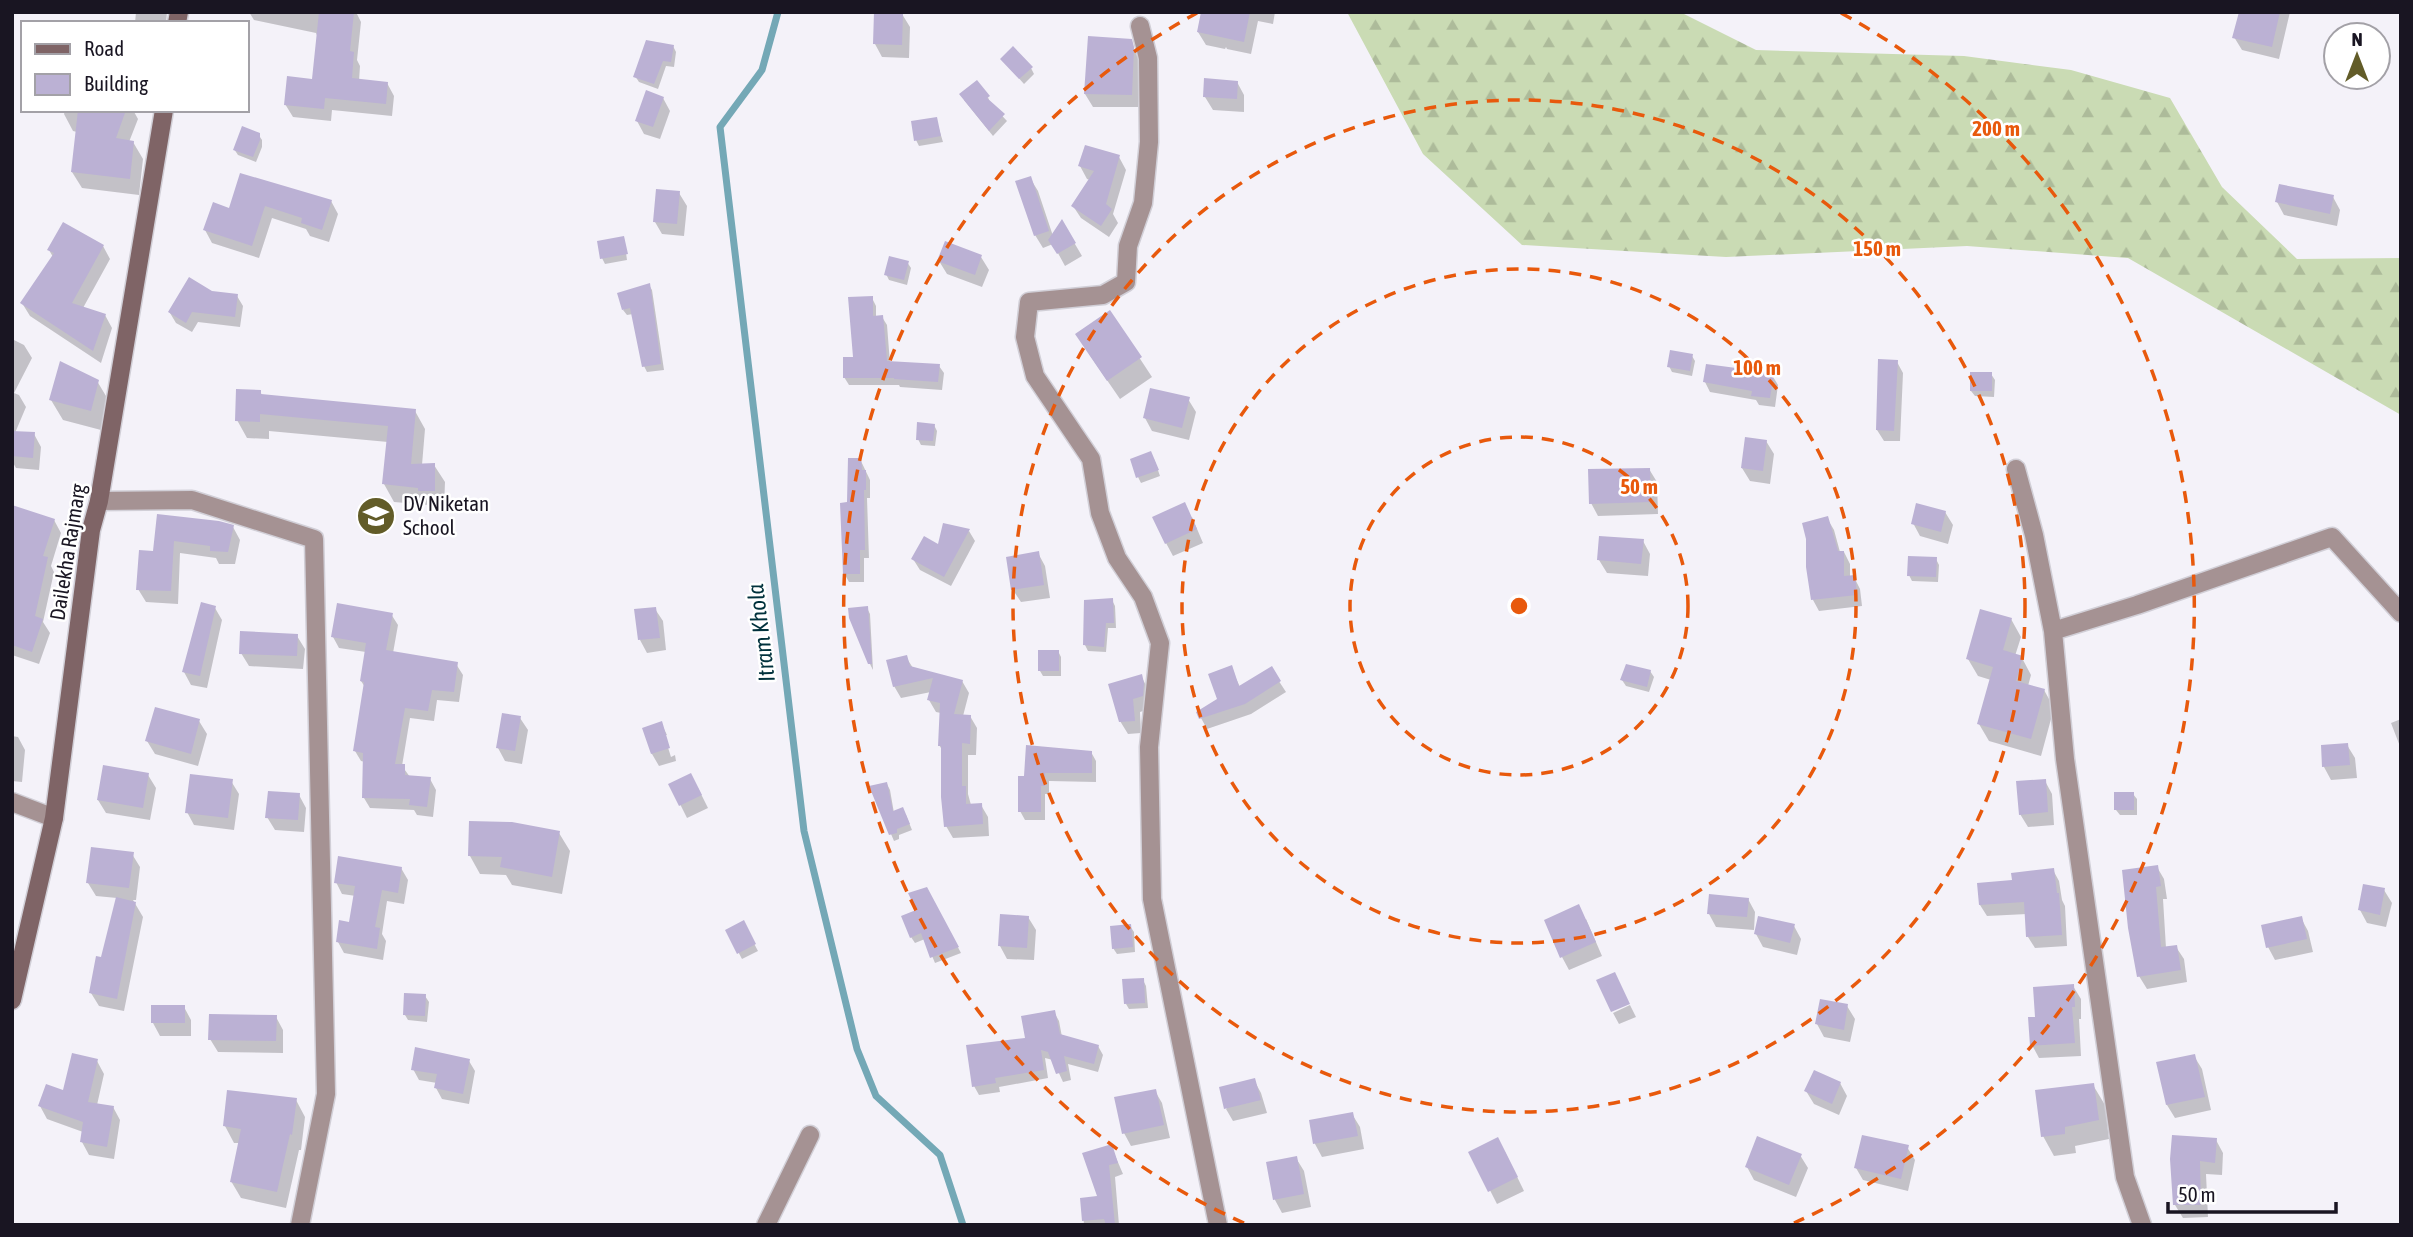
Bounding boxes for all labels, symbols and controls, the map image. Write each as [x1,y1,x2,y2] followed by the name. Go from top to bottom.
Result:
[21,21,248,112] legend
[2322,21,2392,91] north arrow
[2351,28,2363,50] text: N
[84,36,124,60] text: Road
[84,71,148,95] text: Building
[1972,116,2020,140] text: 200 m
[1853,236,1901,260] text: 150 m
[1733,355,1781,379] text: 100 m
[1620,474,1658,498] text: 50 m
[44,482,90,622] street label: Dailekha Rajmarg
[403,491,489,539] place label: DV Niketan School
[355,495,397,537] school or university icon: DV Niketan School
[742,582,780,684] water label: Itram Khola
[1507,594,1531,618] centre of rings
[2168,1170,2336,1214] scale bar
[2178,1182,2216,1206] text: 50 m

